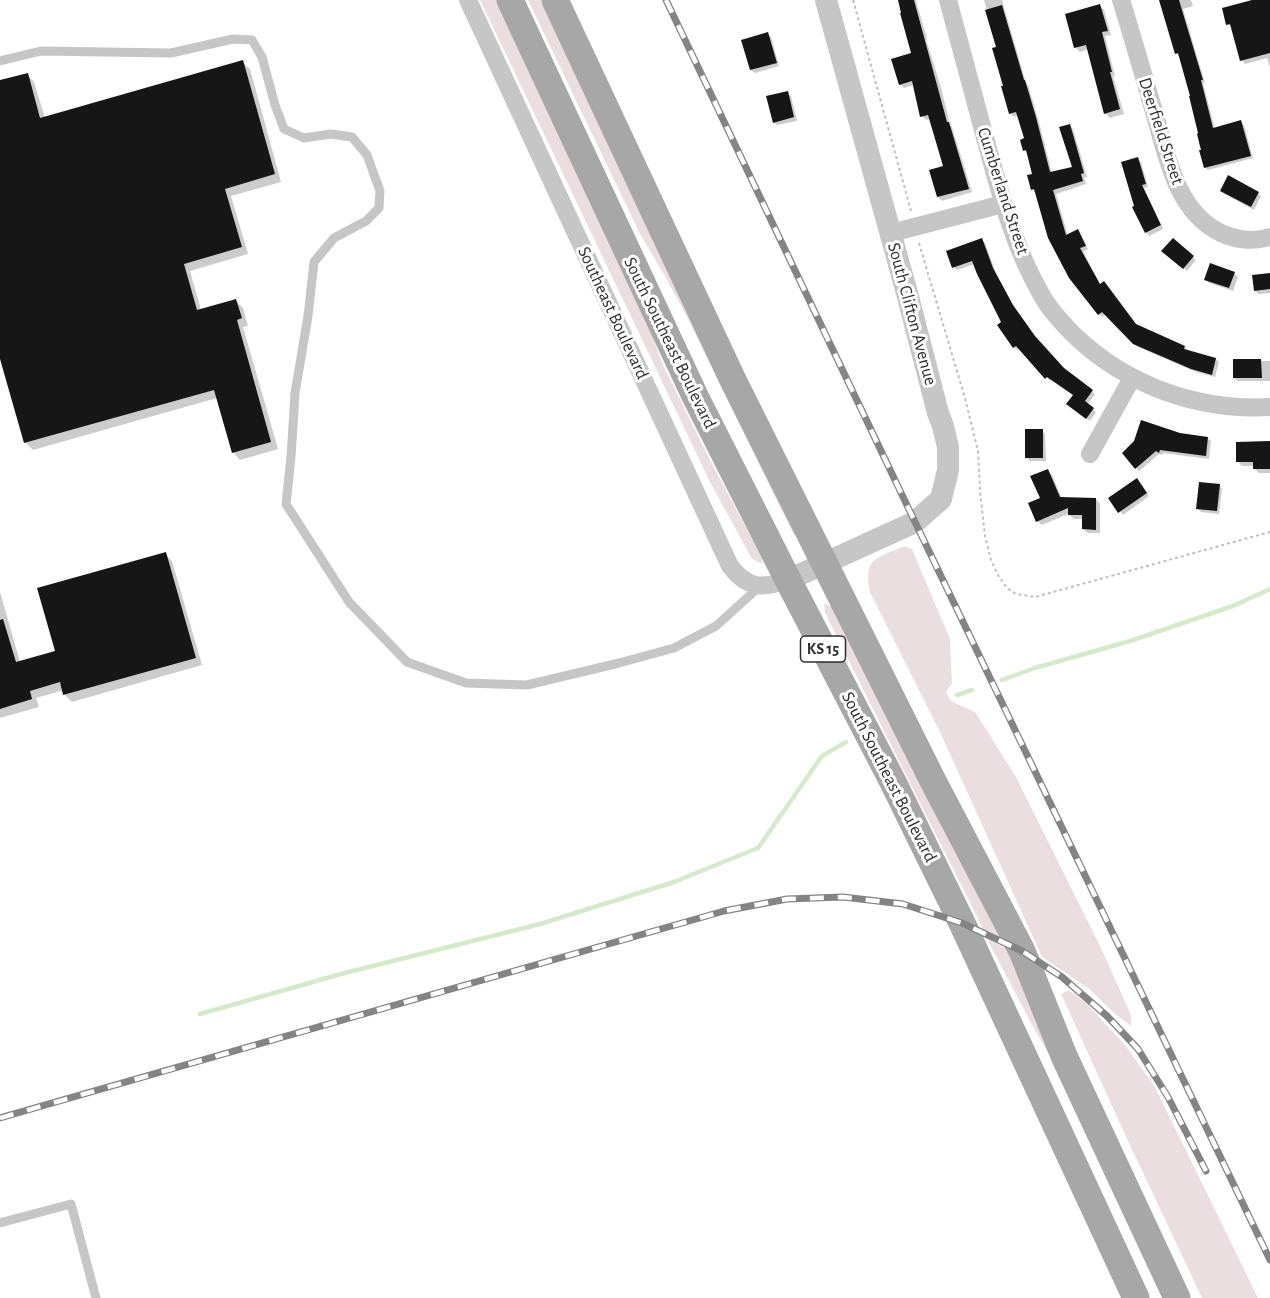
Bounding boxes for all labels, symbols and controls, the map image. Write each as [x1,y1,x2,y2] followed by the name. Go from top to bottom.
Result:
[1134,75,1188,187] street label: Deerfield Street
[972,125,1034,257] street label: Cumberland Street
[883,240,941,388] street label: South Clifton Avenue
[573,243,653,383] street label: Southeast Boulevard
[619,254,721,432] street label: South Southeast Boulevard
[800,636,846,662] road number: KS 15
[837,688,941,866] street label: South Southeast Boulevard

